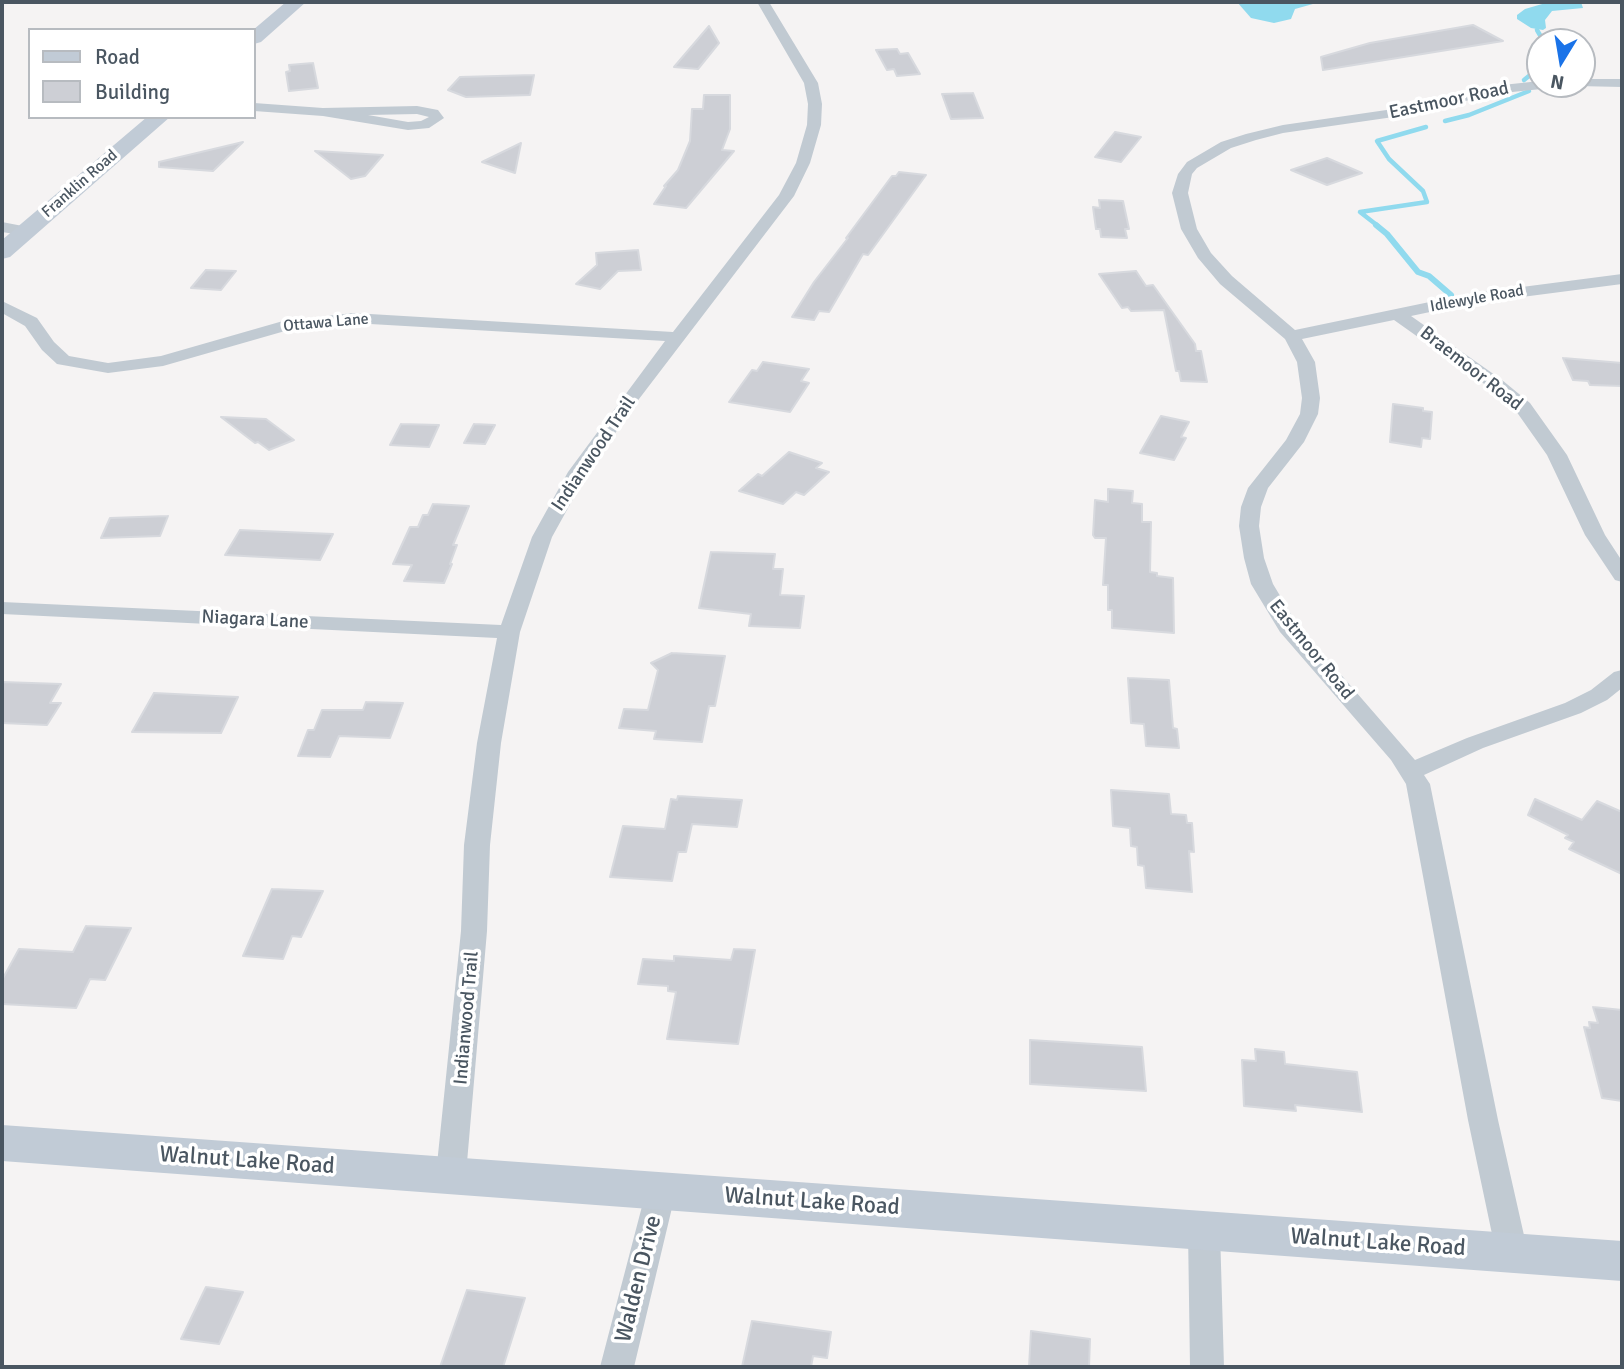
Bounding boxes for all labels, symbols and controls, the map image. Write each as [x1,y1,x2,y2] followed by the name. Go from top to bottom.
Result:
[28,28,256,119] legend
[1526,28,1596,98] north arrow
[95,44,140,70] text: Road
[1549,69,1566,95] text: N
[1387,77,1511,125] street label: Eastmoor Road
[95,79,170,105] text: Building
[38,146,122,222] street label: Franklin Road
[1429,281,1525,317] street label: Idlewyle Road
[282,310,370,336] street label: Ottawa Lane
[1415,322,1527,416] street label: Braemoor Road
[547,392,641,516] street label: Indianwood Trail
[1264,595,1358,705] street label: Eastmoor Road
[201,606,309,634] street label: Niagara Lane
[450,950,484,1086] street label: Indianwood Trail
[158,1141,336,1181] street label: Walnut Lake Road
[723,1182,901,1222] street label: Walnut Lake Road
[610,1213,668,1345] street label: Walden Drive
[1289,1223,1467,1263] street label: Walnut Lake Road

